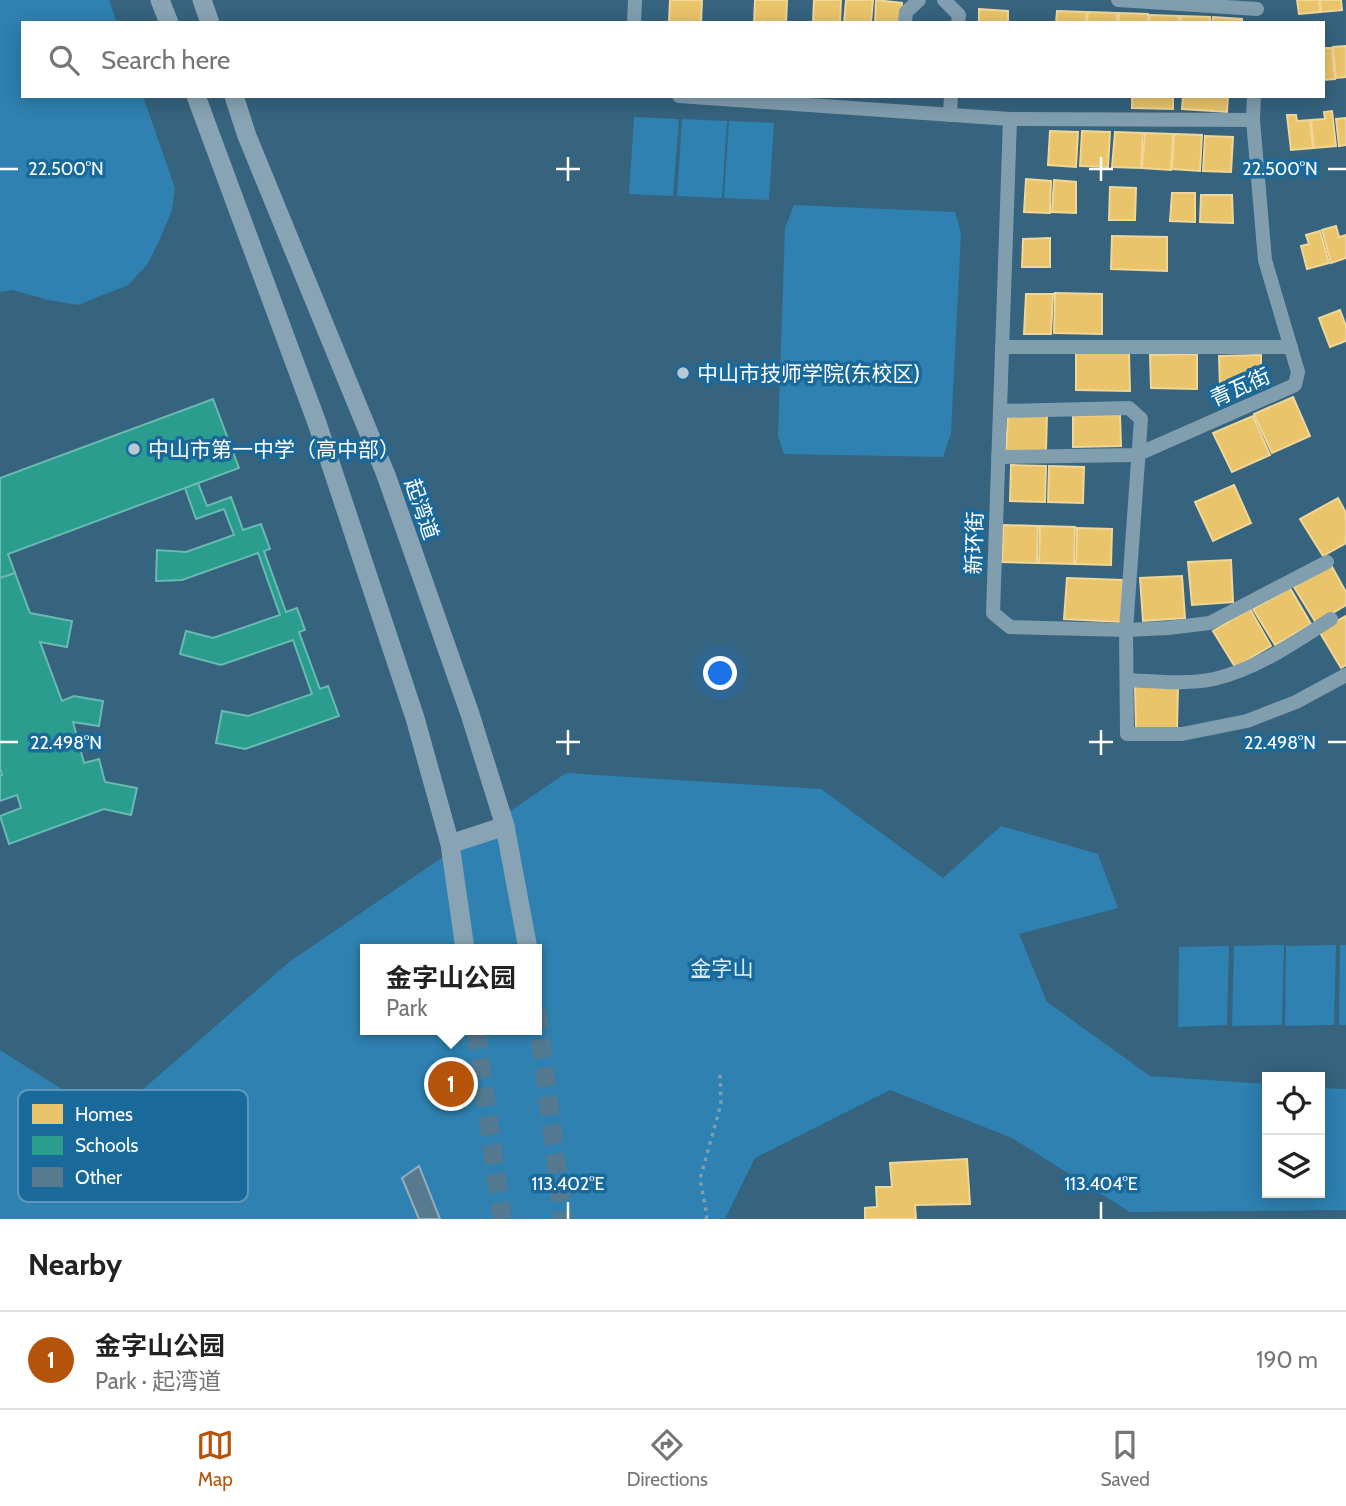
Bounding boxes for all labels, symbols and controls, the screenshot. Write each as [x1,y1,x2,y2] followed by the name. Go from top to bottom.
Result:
[21,21,1325,98] search box
[45,41,83,79] icon: search
[101,44,230,76] text: Search here
[28,158,104,180] text: 22.500°N
[1242,158,1318,180] text: 22.500°N
[697,361,920,386] place label: 中山市技师学院(东校区)
[1206,363,1274,411] street label: 青瓦街
[675,365,691,381] marker: 中山市技师学院(东校区)
[148,437,400,462] place label: 中山市第一中学（高中部）
[126,441,142,457] marker: 中山市第一中学（高中部）
[400,475,444,543] street label: 起湾道
[960,511,988,575] street label: 新环街
[703,656,737,690] your location
[30,732,102,754] text: 22.498°N
[1244,732,1316,754] text: 22.498°N
[360,944,542,1035] popup
[691,956,754,981] park label: 金字山
[386,962,516,994] text: 金字山公园
[386,994,427,1022] text: Park
[428,1058,474,1110] pin: 1
[1262,1072,1325,1198] map controls
[1262,1072,1325,1135] button: locate
[18,1090,248,1202] legend
[75,1103,133,1126] text: Homes
[75,1134,138,1157] text: Schools
[1262,1135,1325,1198] button: layers
[75,1166,122,1189] text: Other
[532,1173,604,1195] text: 113.402°E
[1064,1173,1138,1195] text: 113.404°E
[28,1246,122,1283] text: Nearby
[95,1330,225,1362] text: 金字山公园
[47,1346,55,1374] text: 1
[1256,1346,1318,1374] text: 190 m
[95,1367,221,1395] text: Park · 起湾道
[196,1426,234,1491] tab: Map
[627,1426,708,1491] tab: Directions
[1100,1426,1150,1491] tab: Saved

